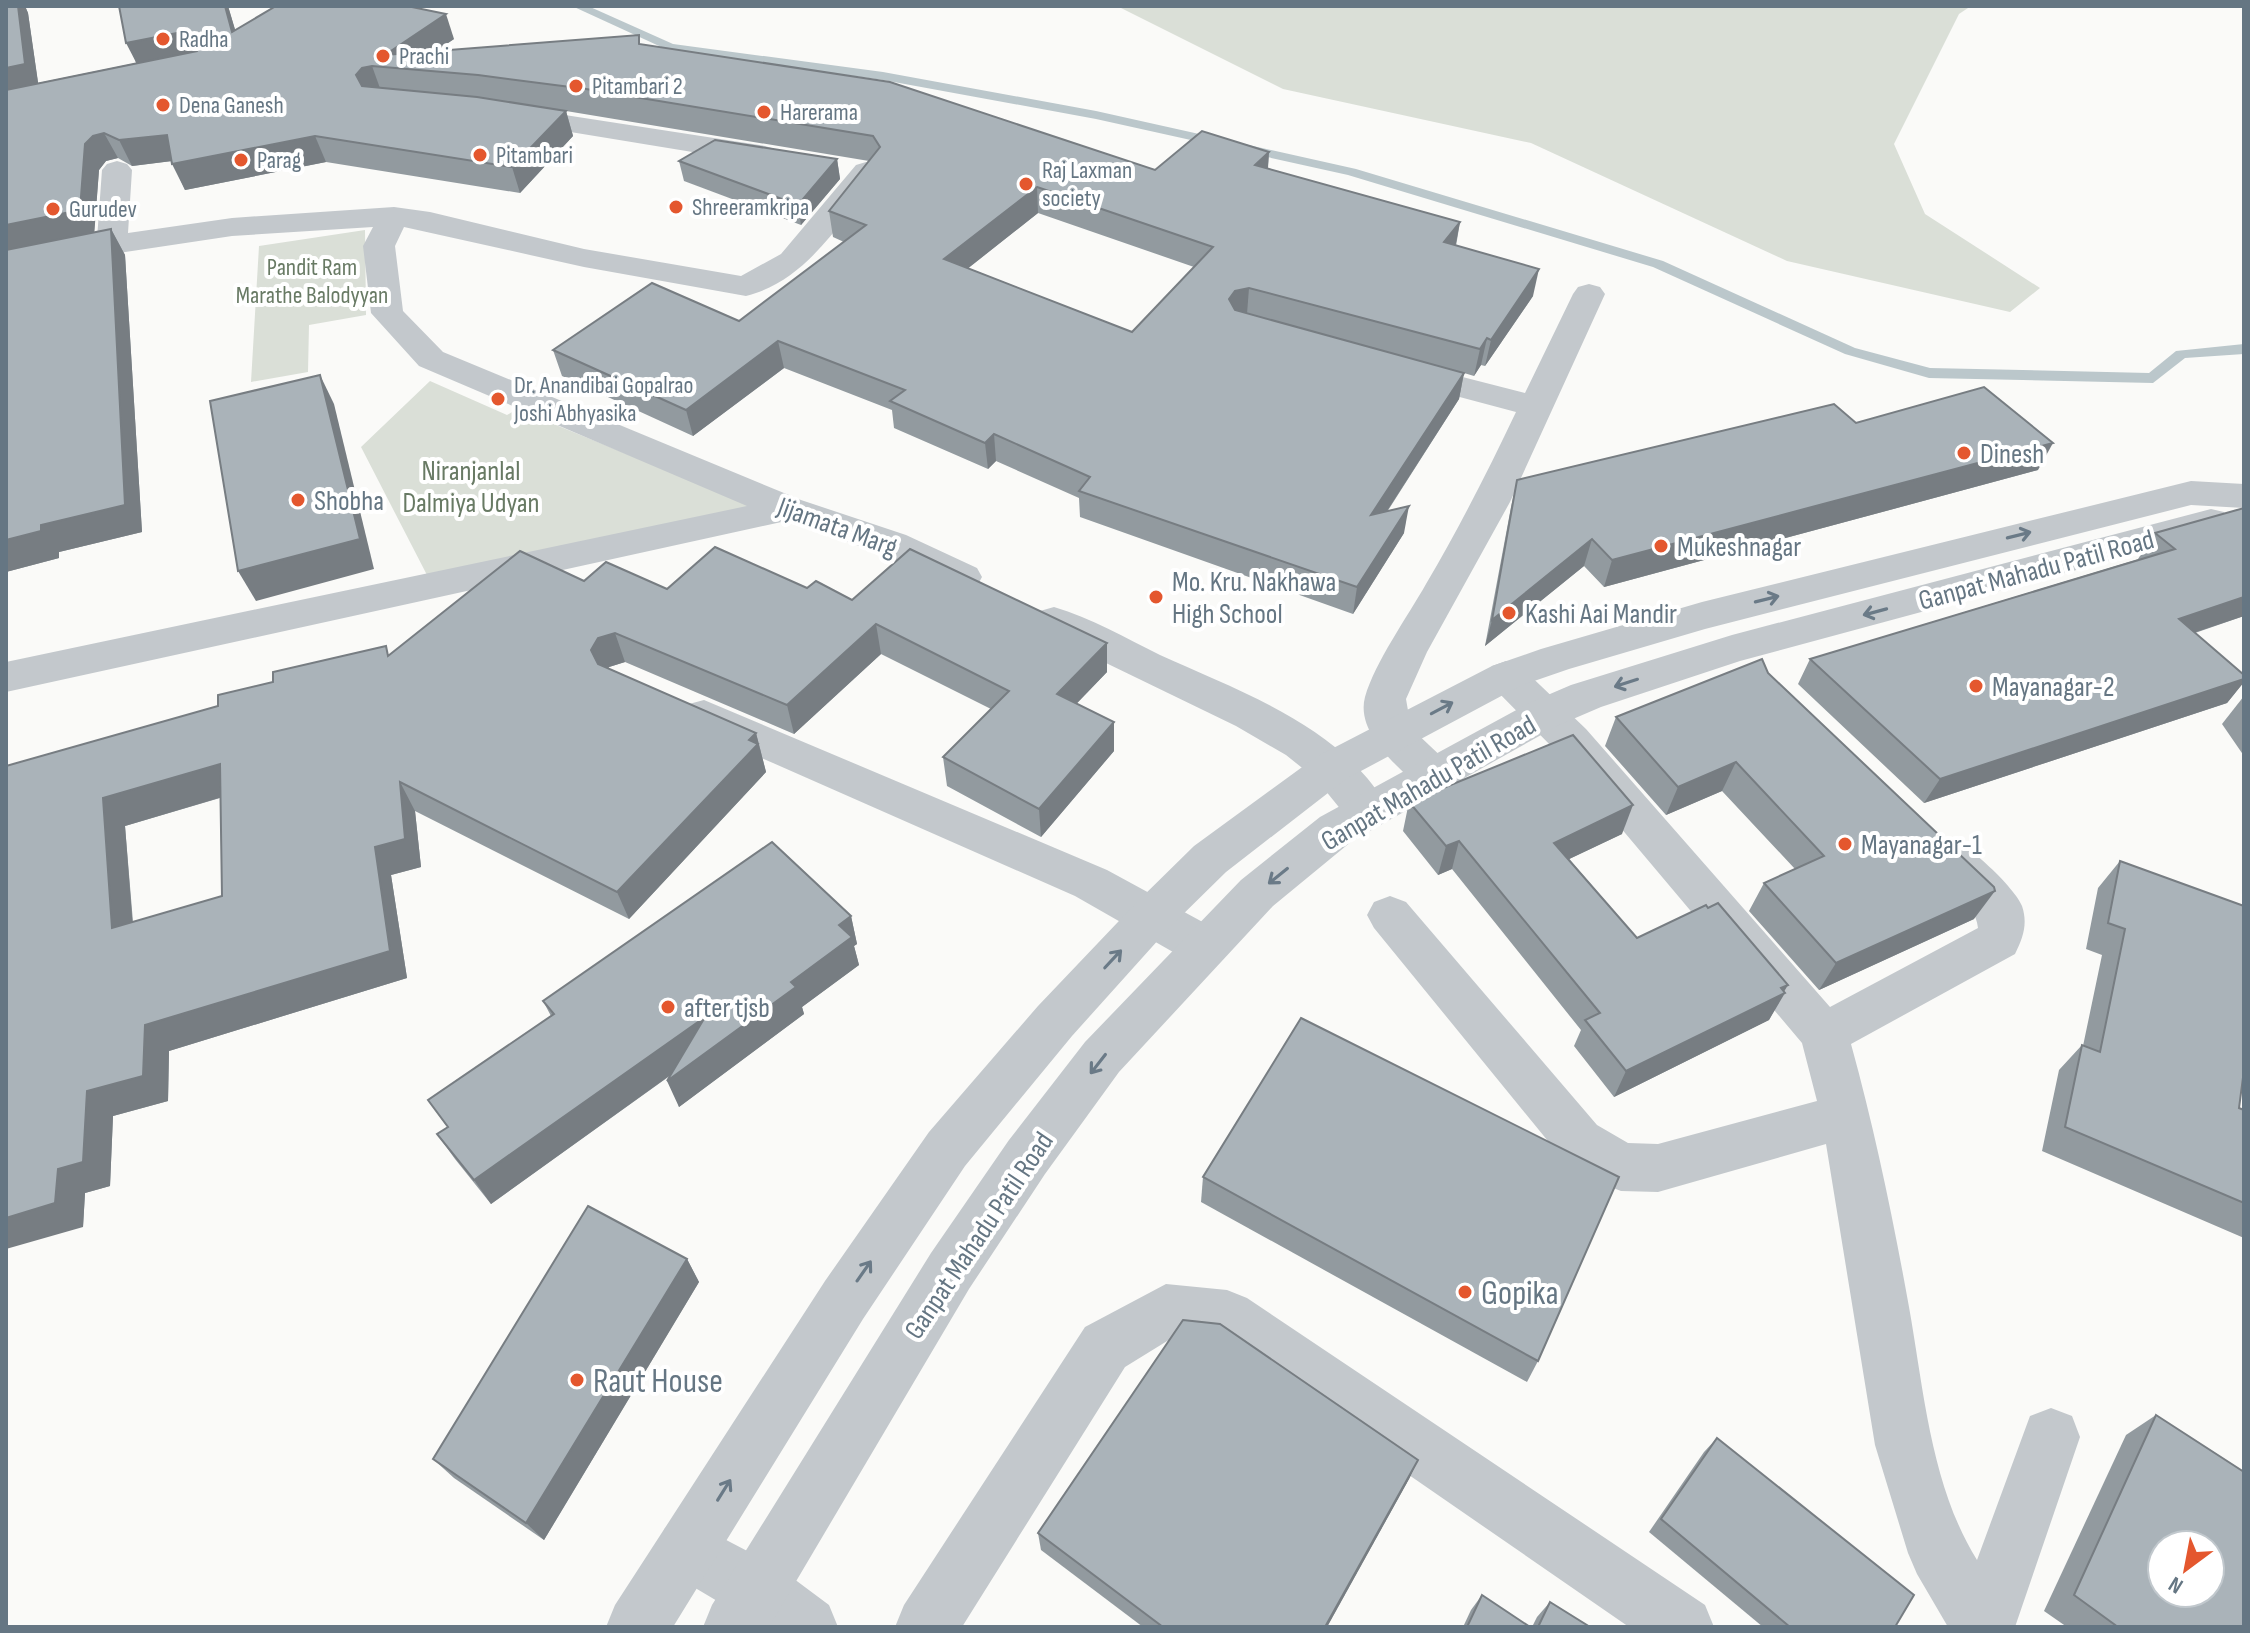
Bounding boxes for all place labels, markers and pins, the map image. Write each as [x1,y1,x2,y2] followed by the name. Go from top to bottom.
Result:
[179,25,229,54] place label: Radha
[154,30,172,48] marker: Radha
[399,42,449,71] place label: Prachi
[374,47,392,65] marker: Prachi
[592,72,683,101] place label: Pitambari 2
[567,77,585,95] marker: Pitambari 2
[179,91,284,120] place label: Dena Ganesh
[154,96,172,114] marker: Dena Ganesh
[780,98,858,127] place label: Harerama
[755,103,773,121] marker: Harerama
[496,141,573,170] place label: Pitambari
[257,146,301,175] place label: Parag
[471,146,489,164] marker: Pitambari
[232,151,250,169] marker: Parag
[1042,156,1132,213] place label: Raj Laxman society
[1017,175,1035,193] marker: Raj Laxman society
[692,193,809,222] place label: Shreeramkripa
[69,195,137,224] place label: Gurudev
[667,198,685,216] marker: Shreeramkripa
[44,200,62,218] marker: Gurudev
[513,371,693,428] place label: Dr. Anandibai Gopalrao Joshi Abhyasika
[489,390,507,408] marker: Dr. Anandibai Gopalrao Joshi Abhyasika
[1980,438,2044,471] place label: Dinesh
[1955,444,1973,462] marker: Dinesh
[314,485,384,518] place label: Shobha
[289,491,307,509] marker: Shobha
[1677,531,1801,564] place label: Mukeshnagar
[1652,537,1670,555] marker: Mukeshnagar
[1172,566,1336,631] place label: Mo. Kru. Nakhawa High School
[1147,588,1165,606] marker: Mo. Kru. Nakhawa High School
[1525,598,1677,631] place label: Kashi Aai Mandir
[1500,604,1518,622] marker: Kashi Aai Mandir
[1992,671,2114,704] place label: Mayanagar-2
[1967,677,1985,695] marker: Mayanagar-2
[1861,829,1982,862] place label: Mayanagar-1
[1836,835,1854,853] marker: Mayanagar-1
[684,992,770,1025] place label: after tjsb
[659,998,677,1016] marker: after tjsb
[1481,1273,1559,1314] place label: Gopika
[1456,1283,1474,1301] marker: Gopika
[593,1361,723,1402] place label: Raut House
[568,1371,586,1389] marker: Raut House

